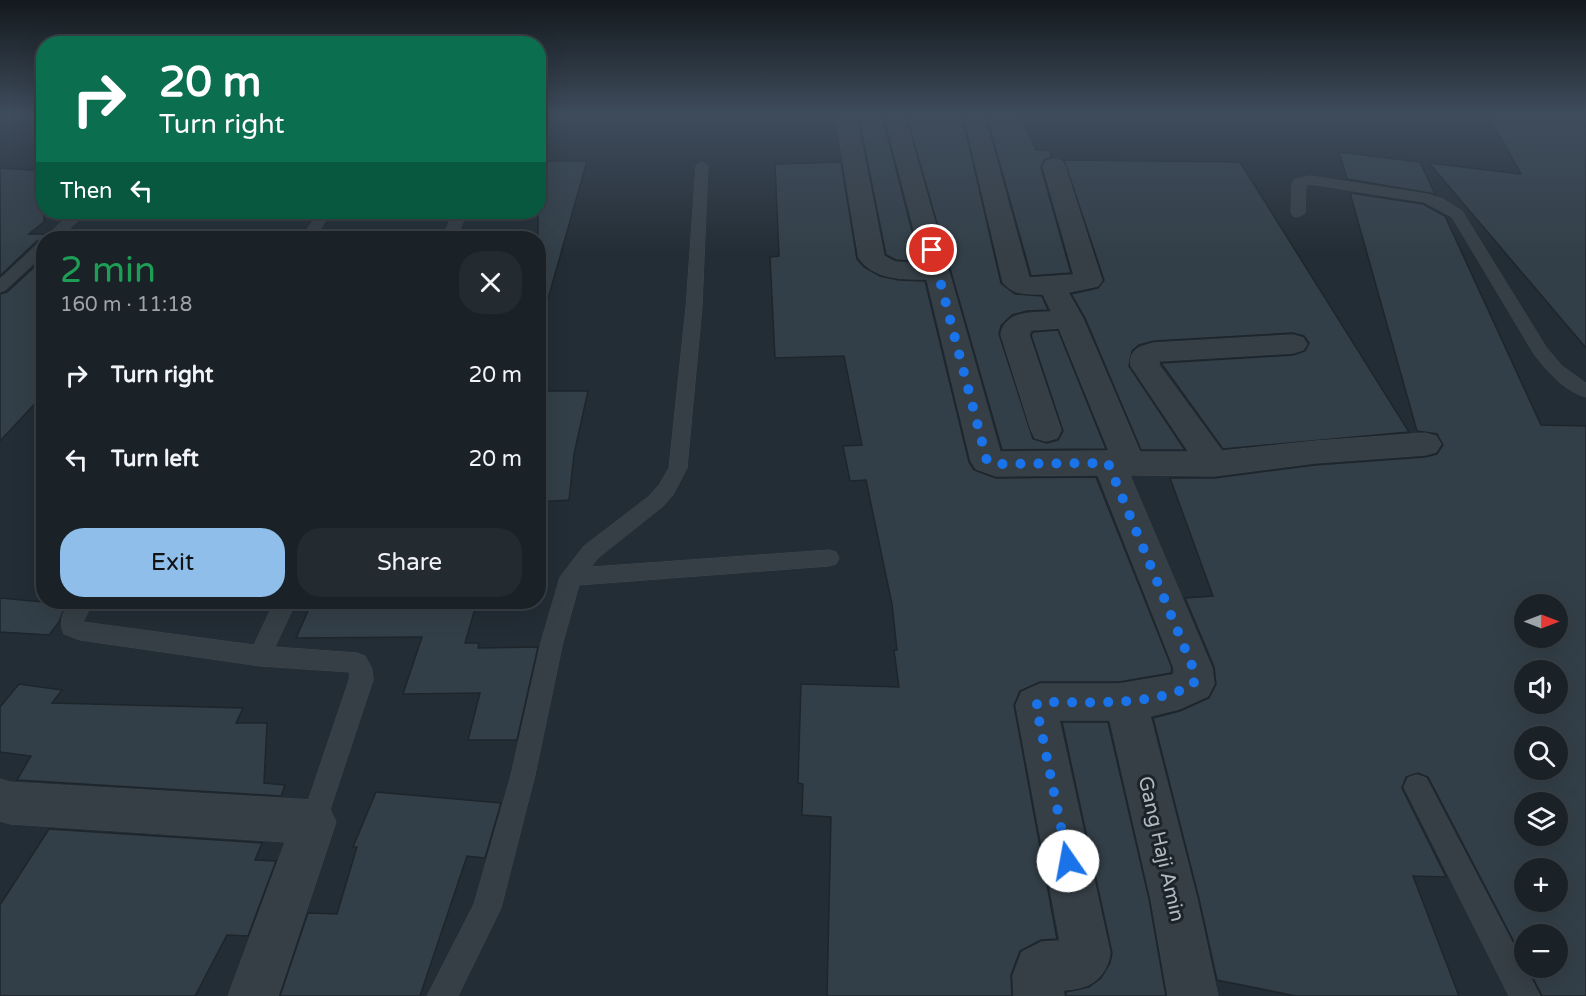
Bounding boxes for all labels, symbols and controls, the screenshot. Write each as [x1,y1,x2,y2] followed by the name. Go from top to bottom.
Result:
[159,57,261,108] text: 20 m
[60,60,138,138] icon: right
[159,108,285,141] text: Turn right
[125,174,158,207] icon: left
[60,178,113,204] text: Then
[906,224,957,275] pin
[915,233,948,266] icon: arrive
[60,249,156,292] text: 2 min
[459,251,522,314] button: close
[60,293,192,317] text: 160 m · 11:18
[60,359,93,392] icon: right
[111,362,213,388] text: Turn right
[468,362,522,388] text: 20 m
[60,443,93,476] icon: left
[111,446,199,472] text: Turn left
[468,446,522,472] text: 20 m
[60,528,285,597] button: Exit
[297,528,522,597] button: Share
[1514,594,1568,648] north arrow
[1514,594,1568,978] map controls
[1514,660,1568,714] button: sound
[1514,726,1568,780] button: search
[1133,774,1189,924] street label: Gang Haji Amin
[1514,792,1568,846] button: layers
[1036,829,1100,893] position arrow
[1514,858,1568,912] button: +
[1514,924,1568,978] button: −

